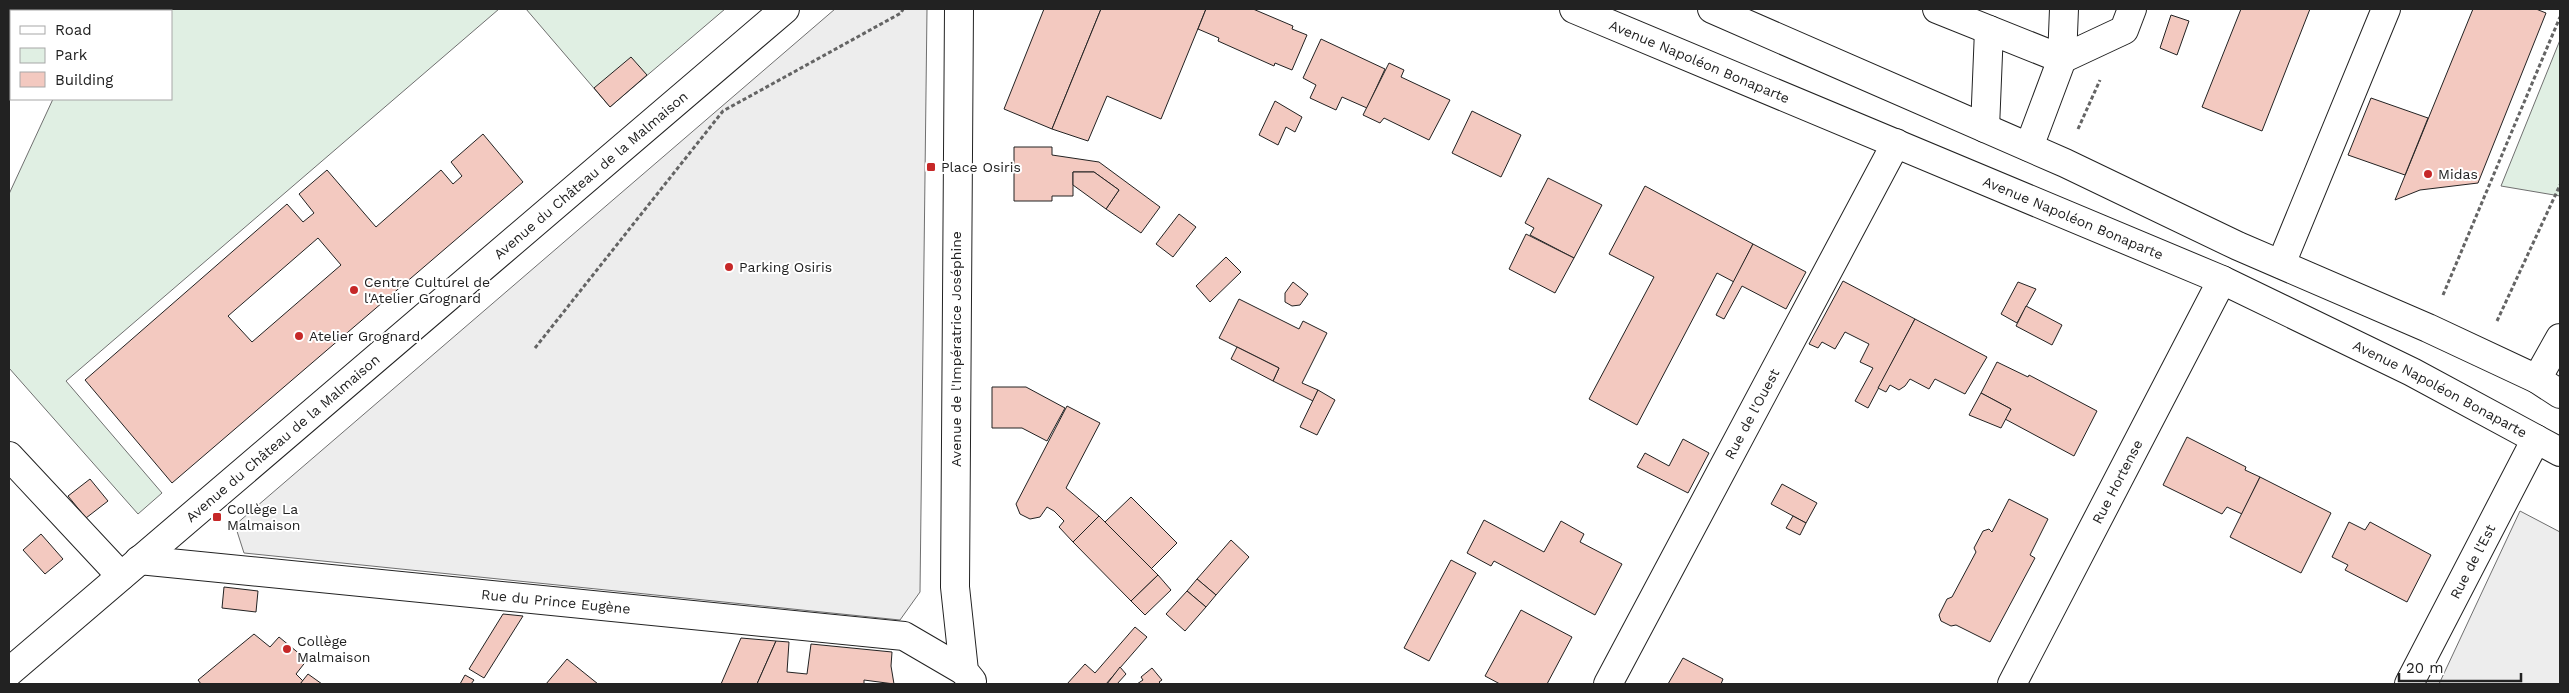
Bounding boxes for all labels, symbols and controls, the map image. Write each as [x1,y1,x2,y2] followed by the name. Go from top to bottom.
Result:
[10,10,172,100] legend
[1607,17,1792,106] street label: Avenue Napoléon Bonaparte
[55,21,92,39] text: Road
[55,46,88,64] text: Park
[55,71,113,89] text: Building
[491,88,691,262] street label: Avenue du Château de la Malmaison
[941,159,1021,175] place label: Place Osiris
[925,161,937,173] marker: Place Osiris
[2438,166,2478,182] place label: Midas
[2422,168,2434,180] marker: Midas
[1981,173,2166,263] street label: Avenue Napoléon Bonaparte
[948,231,964,467] street label: Avenue de l'Impératrice Joséphine
[739,259,832,275] place label: Parking Osiris
[723,261,735,273] marker: Parking Osiris
[364,274,490,306] place label: Centre Culturel de l'Atelier Grognard
[348,284,360,296] marker: Centre Culturel de l'Atelier Grognard
[309,328,420,344] place label: Atelier Grognard
[293,330,305,342] marker: Atelier Grognard
[2350,337,2530,441] street label: Avenue Napoléon Bonaparte
[183,351,383,525] street label: Avenue du Château de la Malmaison
[1721,366,1782,462] street label: Rue de l'Ouest
[2089,437,2146,526] street label: Rue Hortense
[227,501,301,533] place label: Collège La Malmaison
[211,511,223,523] marker: Collège La Malmaison
[2447,521,2498,601] street label: Rue de l'Est
[481,586,631,617] street label: Rue du Prince Eugène
[297,633,371,665] place label: Collège Malmaison
[281,643,293,655] marker: Collège Malmaison
[2399,650,2522,682] scale bar
[2406,659,2444,677] text: 20 m

